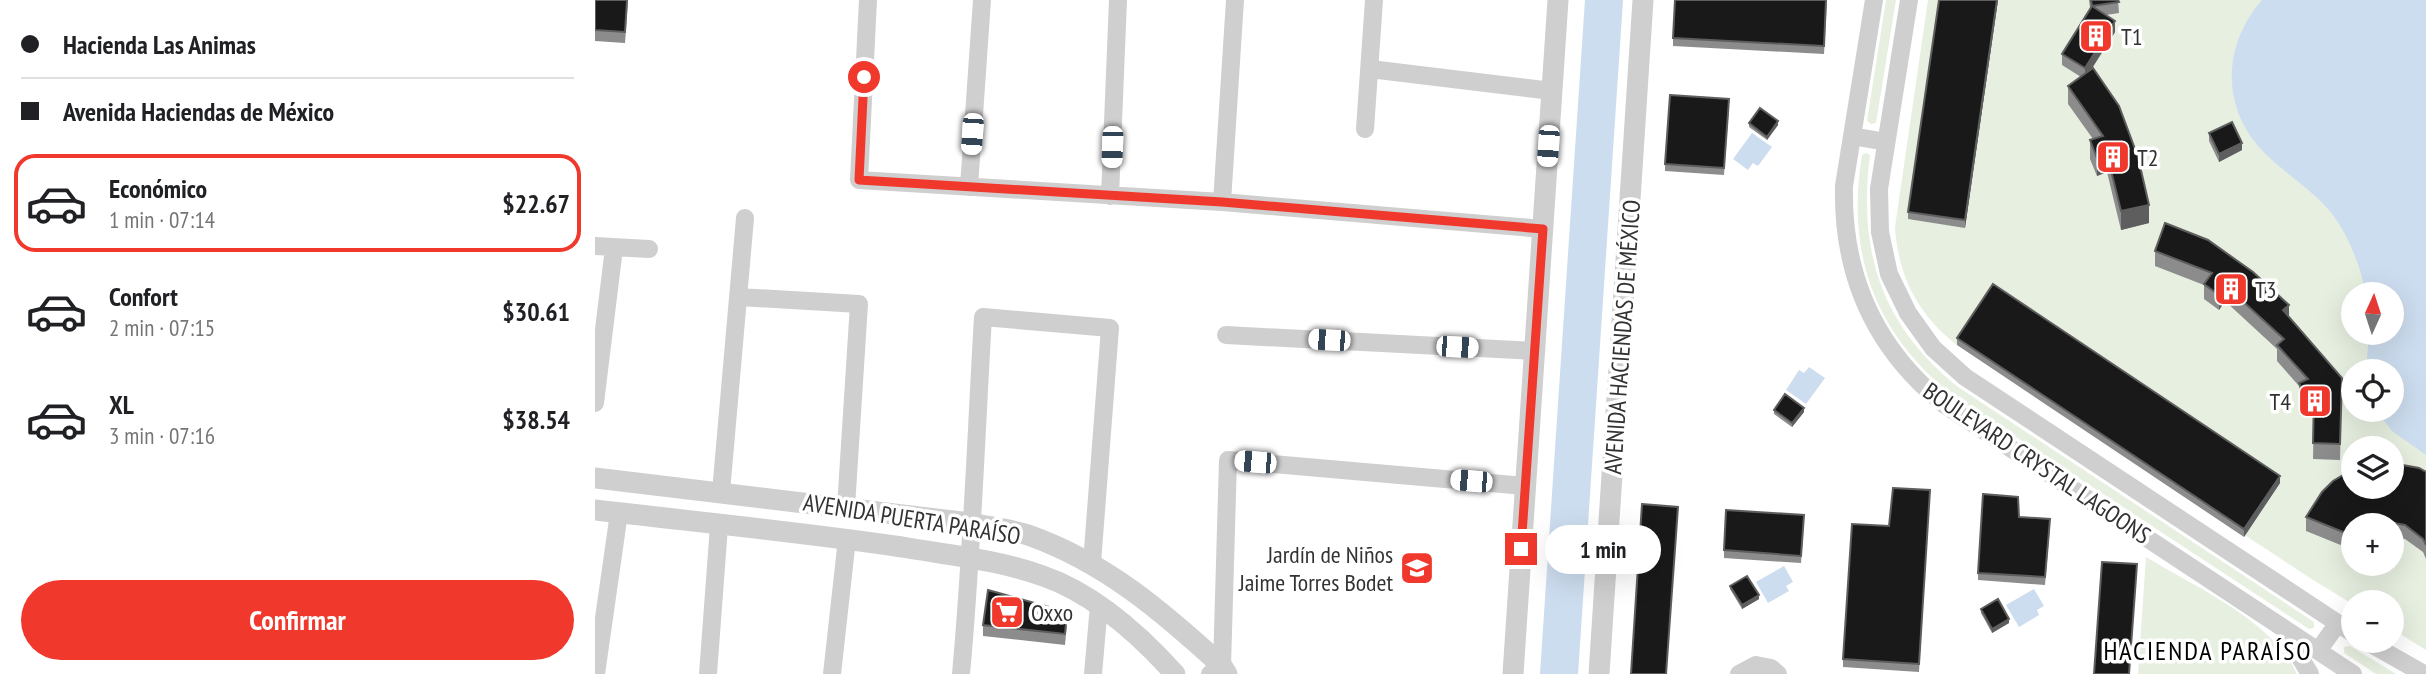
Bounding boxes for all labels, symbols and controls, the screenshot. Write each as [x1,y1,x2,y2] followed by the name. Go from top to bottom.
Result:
[2077,17,2115,55] building icon: T1
[2121,21,2143,52] place label: T1
[63,28,256,61] text: Hacienda Las Animas
[848,61,880,93] route start
[63,95,334,128] text: Avenida Haciendas de México
[961,112,984,156] car
[1537,124,1560,168] car
[1101,126,1124,168] car
[2094,138,2132,176] building icon: T2
[2137,142,2159,173] place label: T2
[25,172,88,235] icon: car
[109,172,207,205] text: Económico
[502,187,570,220] text: $22.67
[1597,199,1647,475] street label: AVENIDA HACIENDAS DE MÉXICO
[109,205,215,234] text: 1 min · 07:14
[2212,270,2250,308] building icon: T3
[2255,274,2277,305] place label: T3
[25,280,88,343] icon: car
[109,280,178,313] text: Confort
[2341,282,2405,345] north arrow
[2341,282,2404,653] map controls
[502,295,570,328] text: $30.61
[109,313,215,342] text: 2 min · 07:15
[1308,328,1351,352] car
[1436,335,1479,359] car
[2341,359,2404,422] button: locate
[1917,375,2157,551] street label: BOULEVARD CRYSTAL LAGOONS
[2296,382,2334,420] building icon: T4
[2269,386,2291,417] place label: T4
[25,388,88,451] icon: car
[109,388,134,421] text: XL
[502,403,570,436] text: $38.54
[109,421,215,450] text: 3 min · 07:16
[2341,436,2404,499] button: layers
[1234,450,1277,474] car
[1450,469,1493,493] car
[801,487,1023,551] street label: AVENIDA PUERTA PARAÍSO
[2341,513,2404,576] button: +
[1545,524,1661,574] callout: 1 min
[1505,533,1537,565] route end
[1580,535,1626,564] text: 1 min
[1238,539,1393,598] place label: Jardín de Niños Jaime Torres Bodet
[1398,549,1436,587] school or university icon: Jardín de Niños Jaime Torres Bodet
[21,580,574,660] button: Confirmar
[2341,590,2404,653] button: −
[988,593,1026,631] supermarket icon: Oxxo
[1031,597,1073,628] place label: Oxxo
[2103,634,2313,667] district label: HACIENDA PARAÍSO

